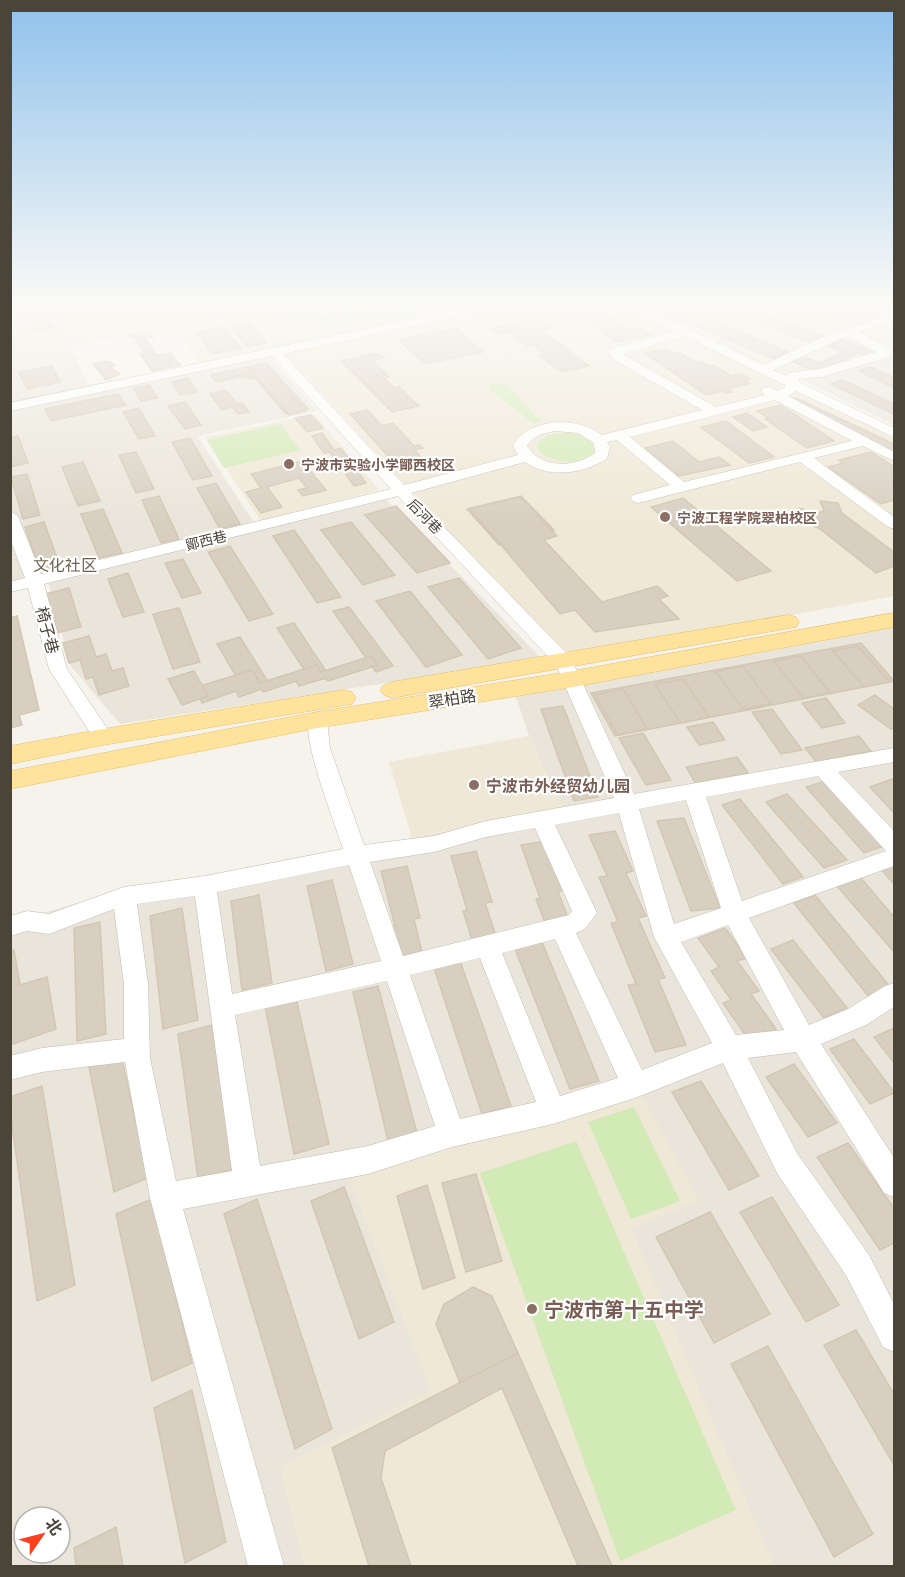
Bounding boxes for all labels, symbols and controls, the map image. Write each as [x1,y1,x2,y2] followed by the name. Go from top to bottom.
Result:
[301,456,455,473] place label: 宁波市实验小学鄮西校区
[282,457,296,471] marker: 宁波市实验小学鄮西校区
[404,495,446,537] street label: 后河巷
[677,509,817,526] place label: 宁波工程学院翠柏校区
[658,510,672,524] marker: 宁波工程学院翠柏校区
[184,527,228,553] street label: 鄮西巷
[33,555,97,574] district label: 文化社区
[33,604,63,656] street label: 椅子巷
[427,685,477,711] street label: 翠柏路
[486,776,630,795] place label: 宁波市外经贸幼儿园
[467,778,481,792] marker: 宁波市外经贸幼儿园
[544,1297,704,1321] place label: 宁波市第十五中学
[525,1302,539,1316] marker: 宁波市第十五中学
[12,1505,72,1565] north arrow
[42,1514,67,1538] text: 北

